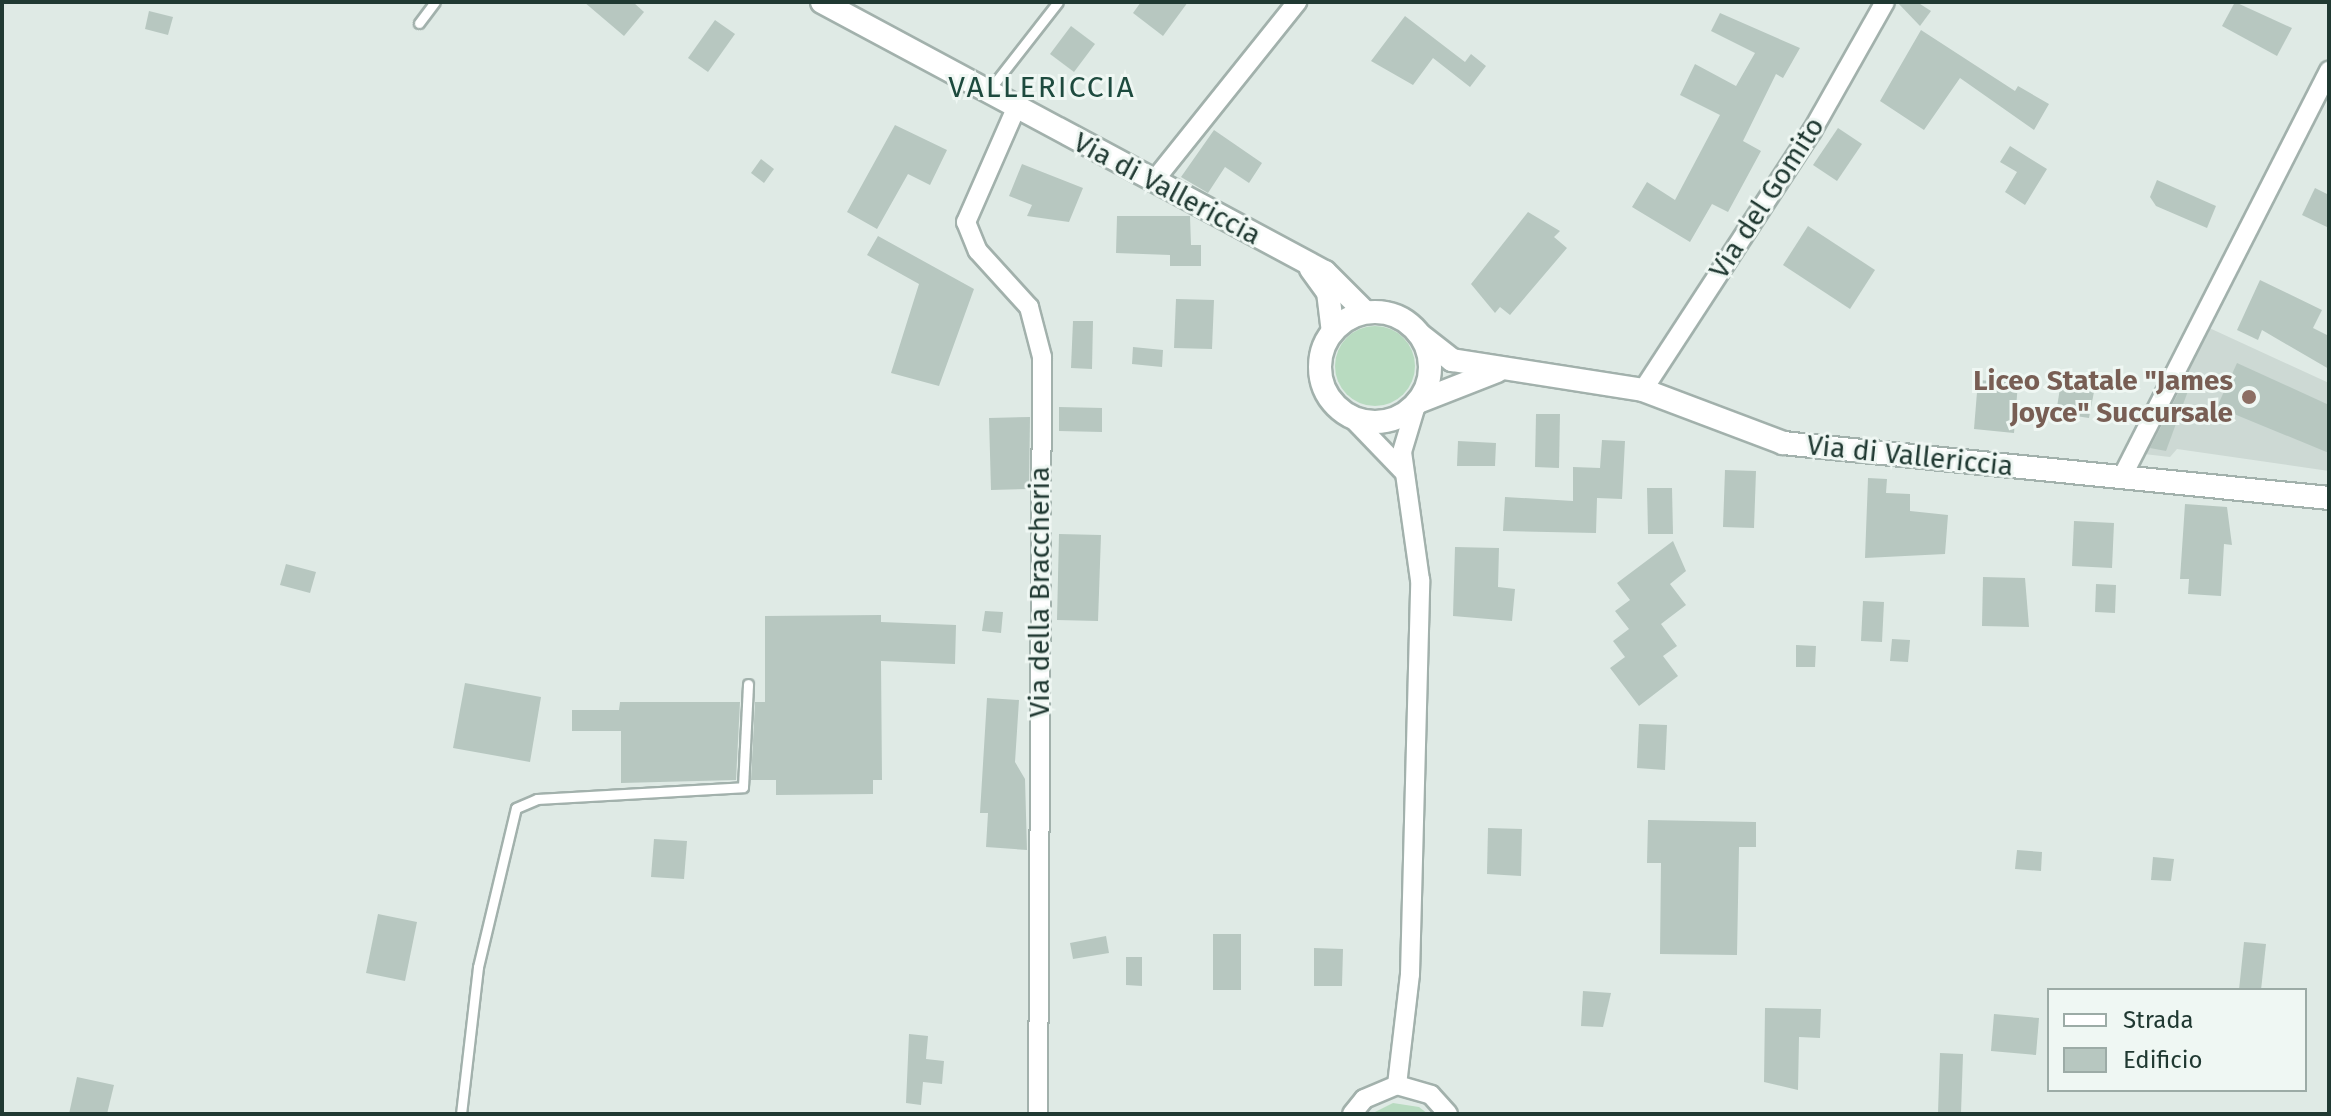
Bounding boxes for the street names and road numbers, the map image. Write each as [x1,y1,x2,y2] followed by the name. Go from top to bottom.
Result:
[1702,111,1832,285] street label: Via del Gomito
[1068,126,1266,252] street label: Via di Vallericcia
[1805,428,2015,484] street label: Via di Vallericcia
[1023,467,1057,717] street label: Via della Braccheria

